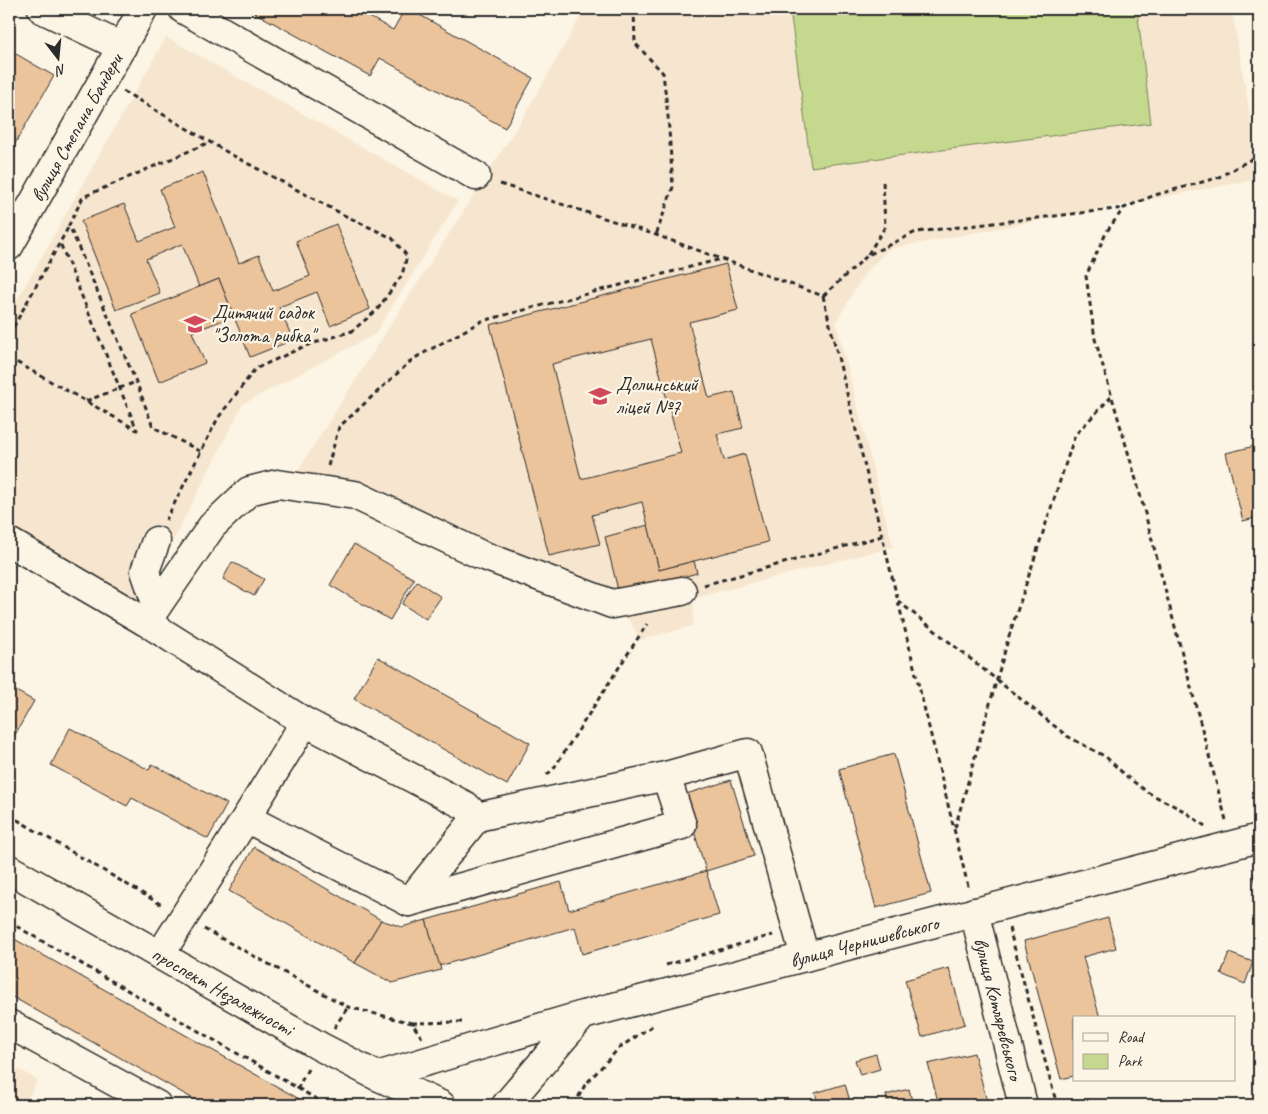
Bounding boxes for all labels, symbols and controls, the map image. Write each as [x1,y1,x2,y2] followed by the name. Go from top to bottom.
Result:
[32,32,82,82] north arrow
[24,48,129,206] street label: вулиця Степана Бандери
[53,61,68,80] text: N
[212,300,319,348] place label: Дитячий садок "Золота рибка"
[182,311,208,337] school or university icon: Дитячий садок "Золота рибка"
[616,372,699,420] place label: Долинський ліцей №7
[587,383,613,409] school or university icon: Долинський ліцей №7
[787,910,943,973] street label: вулиця Чернишевського
[969,935,1029,1085] street label: вулиця Котляревського
[147,941,300,1042] street label: проспект Незалежності
[1073,1016,1236,1082] legend
[1118,1028,1145,1047] text: Road
[1118,1052,1143,1071] text: Park

